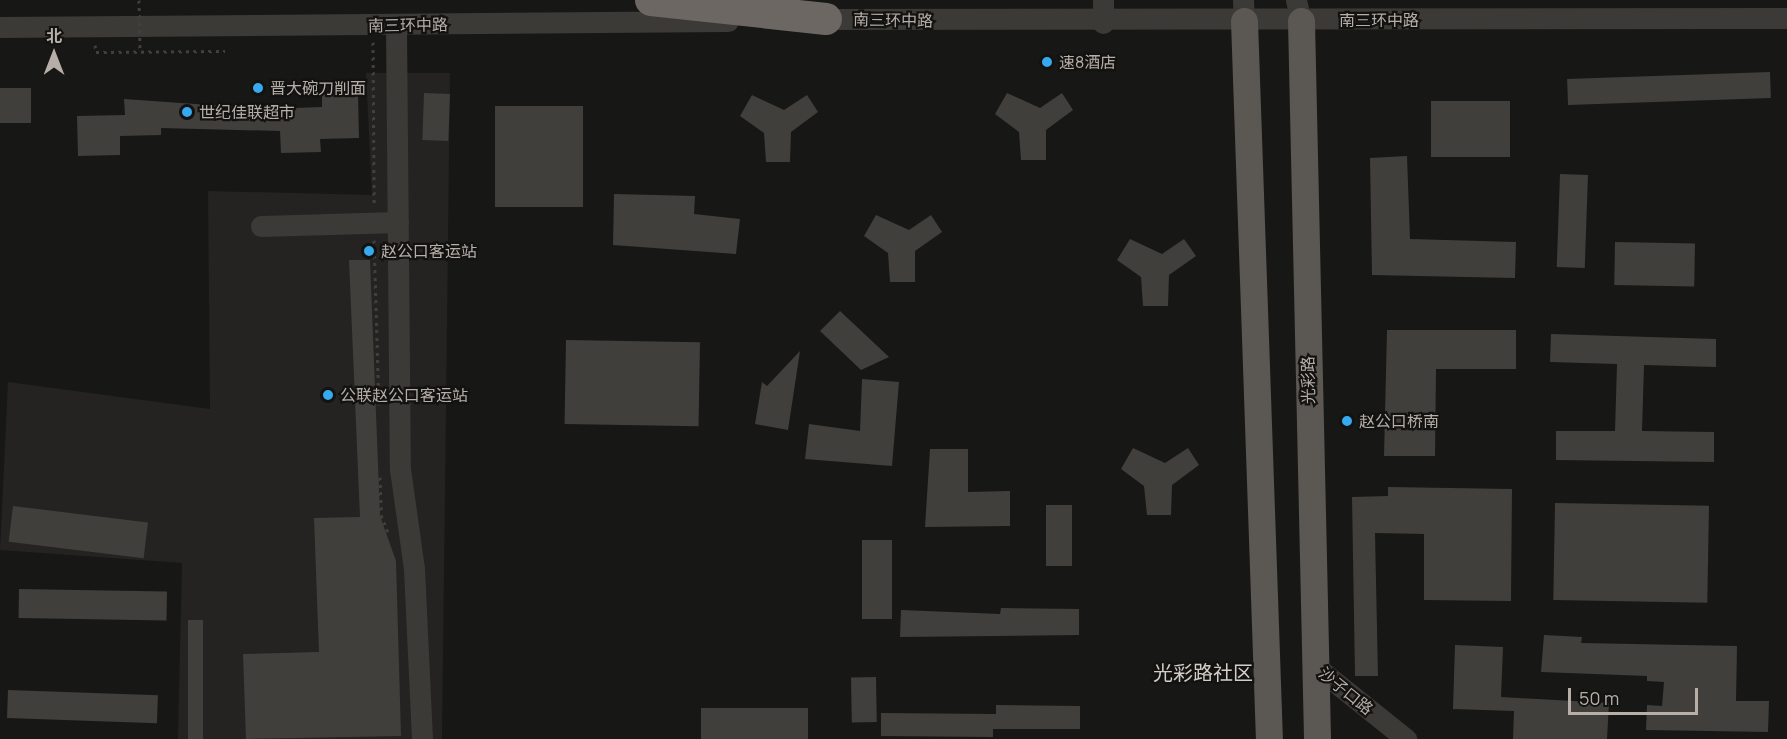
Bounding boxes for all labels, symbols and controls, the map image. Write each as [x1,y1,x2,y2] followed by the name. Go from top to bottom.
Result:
[853,10,933,30] street label: 南三环中路
[1339,10,1419,30] street label: 南三环中路
[368,15,448,35] street label: 南三环中路
[24,24,84,84] north arrow
[46,25,62,47] text: 北
[1059,52,1116,72] place label: 速8酒店
[1040,55,1054,69] marker: 速8酒店
[270,78,366,98] place label: 晋大碗刀削面
[251,81,265,95] marker: 晋大碗刀削面
[199,102,295,122] place label: 世纪佳联超市
[180,105,194,119] marker: 世纪佳联超市
[381,241,477,261] place label: 赵公口客运站
[362,244,376,258] marker: 赵公口客运站
[1298,356,1318,404] street label: 光彩路
[340,385,468,405] place label: 公联赵公口客运站
[321,388,335,402] marker: 公联赵公口客运站
[1359,411,1439,431] place label: 赵公口桥南
[1340,414,1354,428] marker: 赵公口桥南
[1153,660,1253,684] district label: 光彩路社区
[1315,663,1377,719] street label: 沙子口路
[1571,676,1702,714] scale bar
[1579,686,1619,710] text: 50 m

